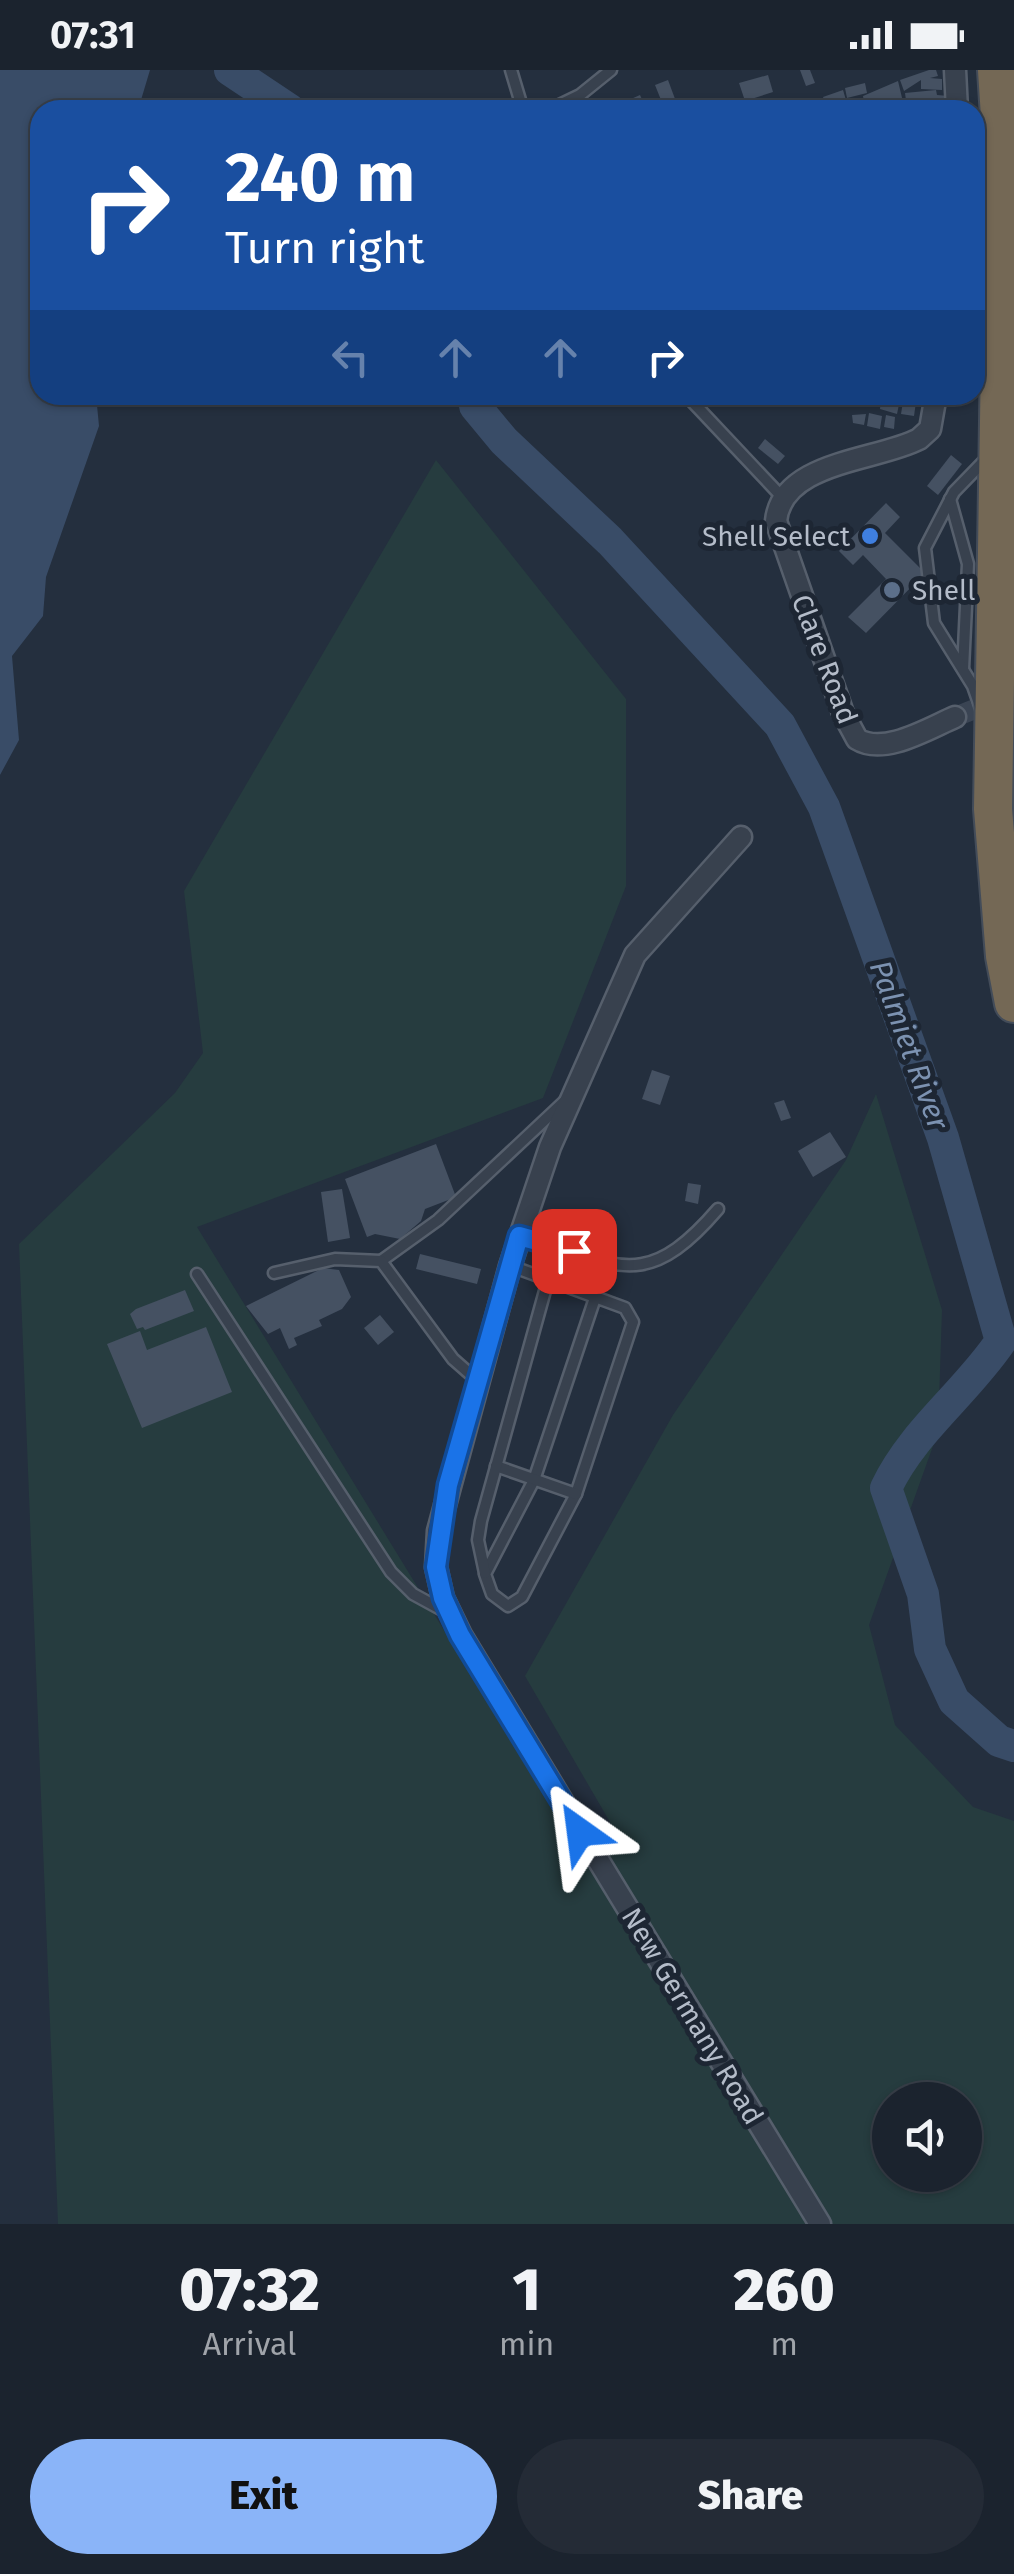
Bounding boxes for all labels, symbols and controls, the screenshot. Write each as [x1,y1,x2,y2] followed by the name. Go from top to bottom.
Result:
[50,12,136,58] text: 07:31
[225,136,415,220] text: 240 m
[60,140,190,270] icon: right
[225,221,424,275] text: Turn right
[323,330,378,385] icon: left
[428,330,483,385] icon: ahead
[533,330,588,385] icon: ahead
[638,330,693,385] icon: right
[702,520,851,553] place label: Shell Select
[859,525,881,547] marker: Shell Select
[912,574,975,607] place label: Shell
[881,579,903,601] marker: Shell
[785,590,864,729] street label: Clare Road
[862,955,957,1136] water label: Palmiet River
[532,1209,617,1294] pin
[547,1224,602,1279] icon: arrive
[528,1780,632,1884] position arrow
[615,1902,770,2131] street label: New Germany Road
[872,2082,982,2192] map controls
[872,2082,982,2192] button: sound
[179,2254,320,2326] text: 07:32
[512,2254,541,2326] text: 1
[733,2254,835,2326] text: 260
[203,2325,296,2363] text: Arrival
[499,2325,554,2363] text: min
[770,2325,798,2363] text: m
[30,2439,497,2554] button: Exit
[517,2439,984,2554] button: Share

